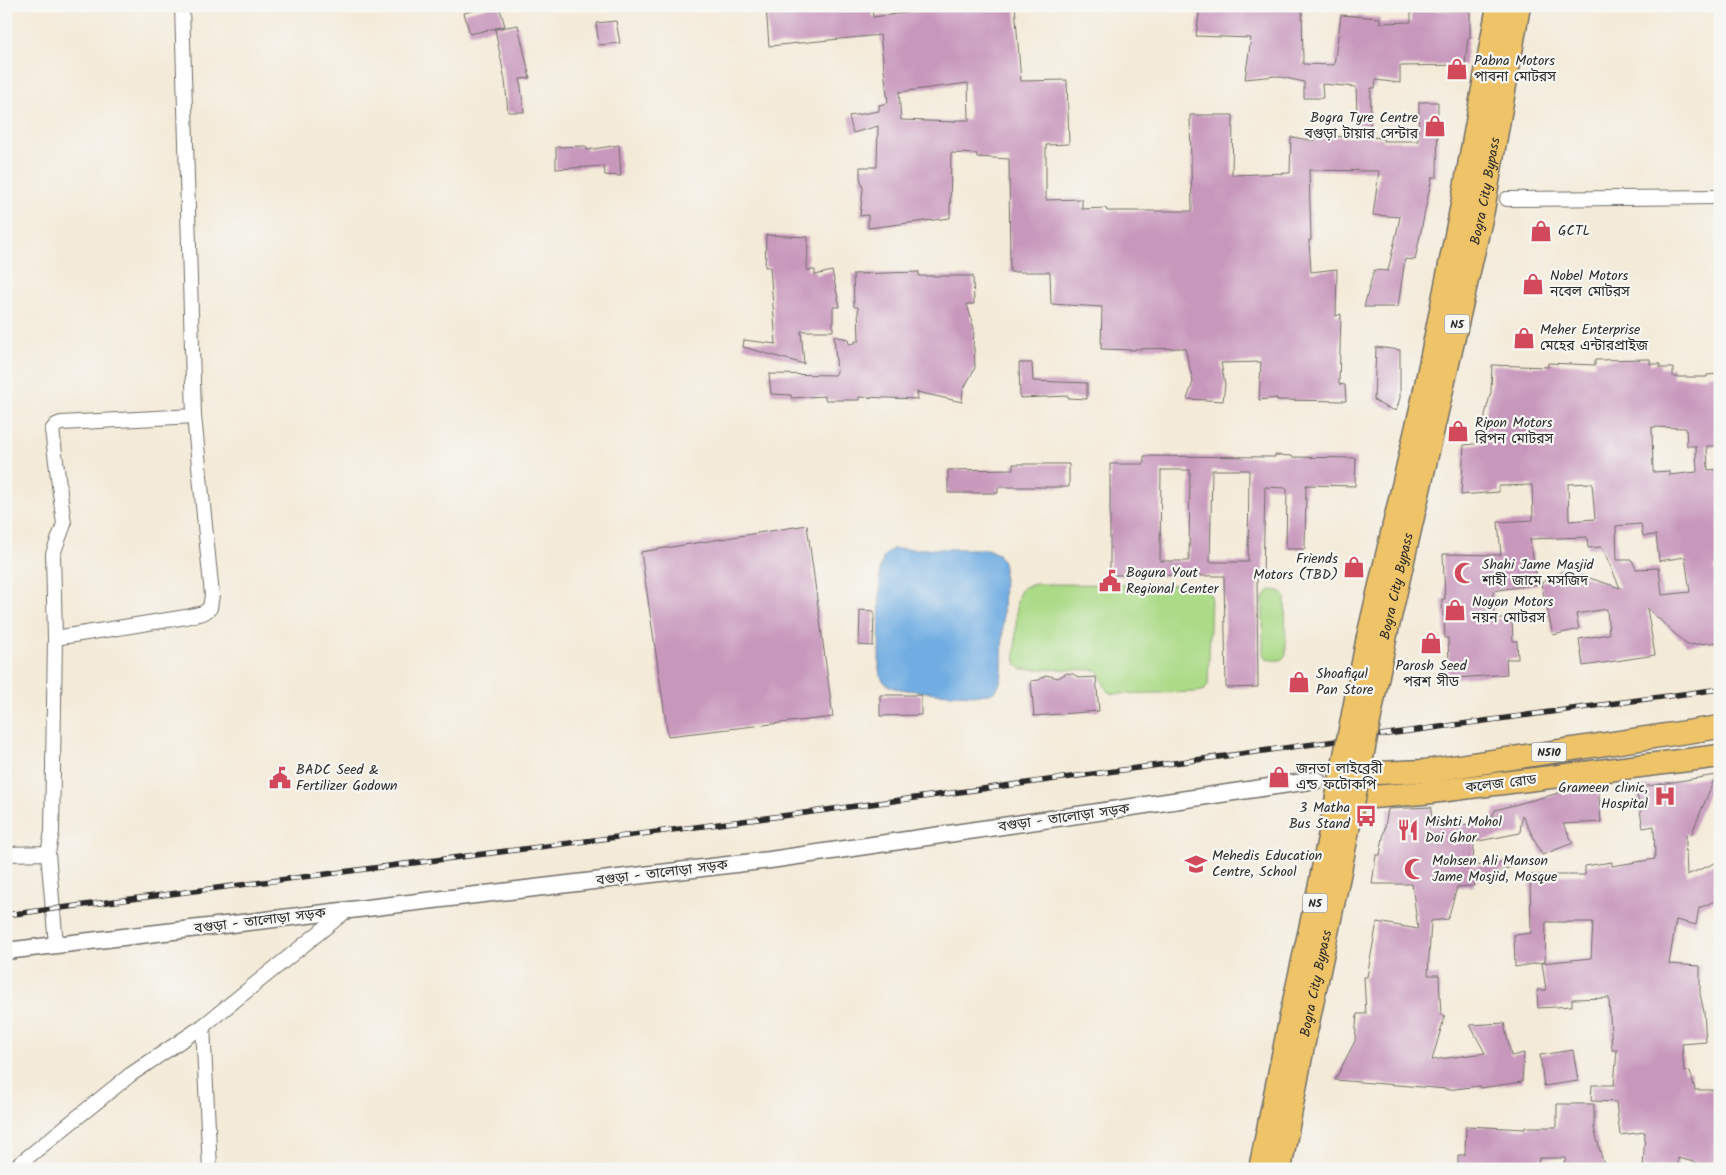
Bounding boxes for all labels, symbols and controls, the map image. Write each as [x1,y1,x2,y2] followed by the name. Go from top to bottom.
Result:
[1474,50,1556,88] place label: Pabna Motors পাবনা মোটরস
[1444,56,1470,82] shop icon: Pabna Motors পাবনা মোটরস
[1303,107,1419,145] place label: Bogra Tyre Centre বগুড়া টায়ার সেন্টার
[1422,113,1448,139] shop icon: Bogra Tyre Centre বগুড়া টায়ার সেন্টার
[1464,136,1507,247] street label: Bogra City Bypass
[1528,218,1554,244] shop icon: GCTL
[1558,220,1590,242] place label: GCTL
[1549,265,1630,303] place label: Nobel Motors নবেল মোটরস
[1520,271,1546,297] shop icon: Nobel Motors নবেল মোটরস
[1444,314,1470,334] road number: N5
[1540,319,1649,357] place label: Meher Enterprise মেহের এন্টারপ্রাইজ
[1511,325,1537,351] shop icon: Meher Enterprise মেহের এন্টারপ্রাইজ
[1474,412,1553,450] place label: Ripon Motors রিপন মোটরস
[1445,418,1471,444] shop icon: Ripon Motors রিপন মোটরস
[1374,531,1420,642] street label: Bogra City Bypass
[1253,548,1338,586] place label: Friends Motors (TBD)
[1341,554,1367,580] shop icon: Friends Motors (TBD)
[1481,554,1595,592] place label: Shahi Jame Masjid শাহী জামে মসজিদ
[1452,560,1478,586] mosque icon: Shahi Jame Masjid শাহী জামে মসজিদ
[1126,562,1220,600] place label: Bogura Yout Regional Center
[1097,568,1123,594] public building icon: Bogura Yout Regional Center
[1471,591,1554,629] place label: Noyon Motors নয়ন মোটরস
[1442,597,1468,623] shop icon: Noyon Motors নয়ন মোটরস
[1418,630,1444,656] shop icon: Parosh Seed পরশ সীড
[1395,655,1468,693] place label: Parosh Seed পরশ সীড
[1316,663,1374,701] place label: Shoafiqul Pan Store
[1286,669,1312,695] shop icon: Shoafiqul Pan Store
[1532,742,1566,762] road number: N510
[1295,758,1383,796] place label: জনতা লাইব্রেরী এন্ড ফটোকপি
[296,759,398,797] place label: BADC Seed & Fertilizer Godown
[1266,764,1292,790] shop icon: জনতা লাইব্রেরী এন্ড ফটোকপি
[267,765,293,791] public building icon: BADC Seed & Fertilizer Godown
[1463,769,1539,799] street label: কলেজ রোড
[1558,777,1649,815] place label: Grameen clinic, Hospital
[1652,783,1678,809] hospital icon: Grameen clinic, Hospital
[1289,797,1351,835] place label: 3 Matha Bus Stand
[996,798,1132,838] street label: বগুড়া - তালোড়া সড়ক
[1353,803,1379,829] bus stop icon: 3 Matha Bus Stand
[1425,811,1502,849] place label: Mishti Mohol Doi Ghor
[1395,817,1421,843] restaurant icon: Mishti Mohol Doi Ghor
[1212,845,1322,883] place label: Mehedis Education Centre, School
[1432,850,1558,888] place label: Mohsen Ali Manson Jame Mosjid, Mosque
[1183,851,1209,877] school or university icon: Mehedis Education Centre, School
[594,854,730,892] street label: বগুড়া - তালোড়া সড়ক
[1402,856,1428,882] mosque icon: Mohsen Ali Manson Jame Mosjid, Mosque
[1302,894,1328,912] road number: N5
[192,902,328,940] street label: বগুড়া - তালোড়া সড়ক
[1294,928,1338,1039] street label: Bogra City Bypass

